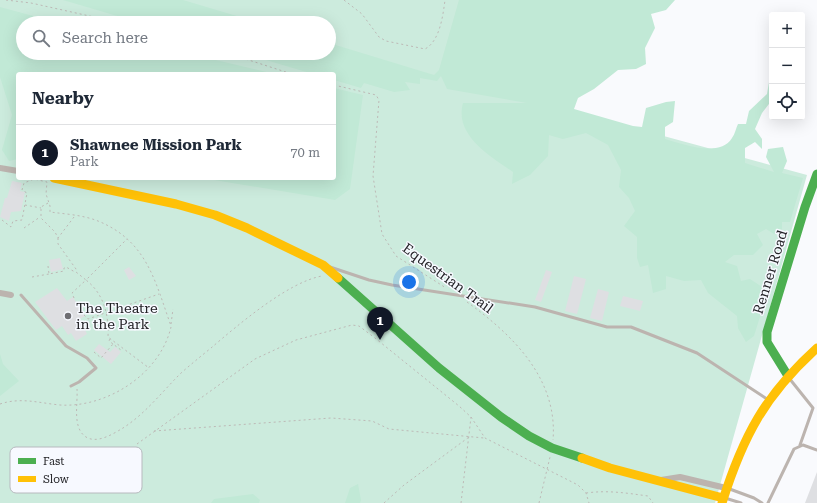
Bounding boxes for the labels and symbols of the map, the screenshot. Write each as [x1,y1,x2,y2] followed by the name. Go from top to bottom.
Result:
[750,228,790,316] street label: Renner Road
[400,240,497,317] street label: Equestrian Trail
[399,272,419,292] your location
[76,300,158,332] place label: The Theatre in the Park
[367,307,393,340] pin: 1
[63,311,73,321] marker: The Theatre in the Park
[10,447,142,493] legend
[43,455,64,468] text: Fast
[43,473,70,486] text: Slow

